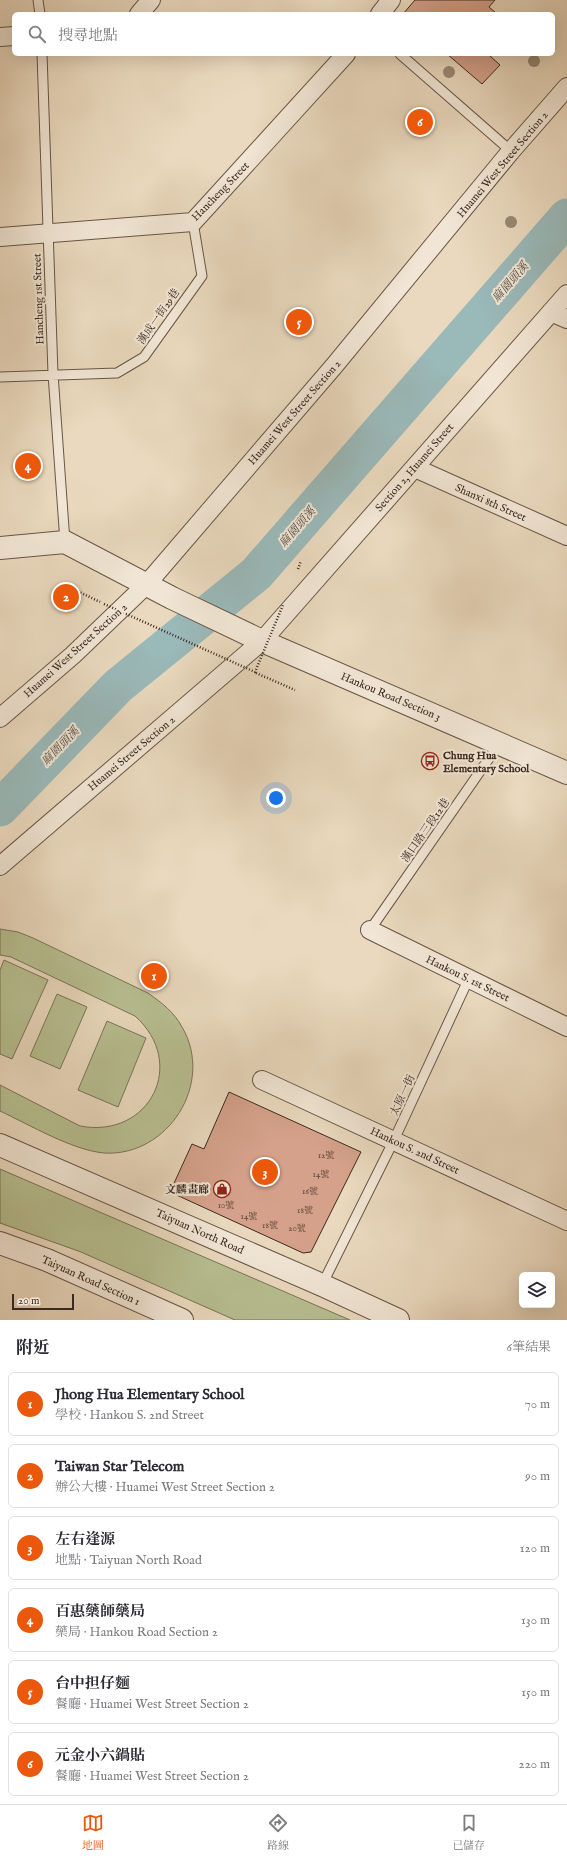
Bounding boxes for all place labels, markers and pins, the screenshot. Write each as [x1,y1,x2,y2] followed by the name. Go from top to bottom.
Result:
[407,107,433,137] pin: 6
[286,307,312,337] pin: 5
[15,451,41,481] pin: 4
[53,582,79,612] pin: 2
[443,749,530,776] place label: Chung Hua Elementary School
[420,751,440,771] bus stop icon: Chung Hua Elementary School
[141,961,167,991] pin: 1
[252,1157,278,1187] pin: 3
[212,1179,232,1199] shop icon: 文麟畫廊
[165,1183,209,1197] place label: 文麟畫廊

